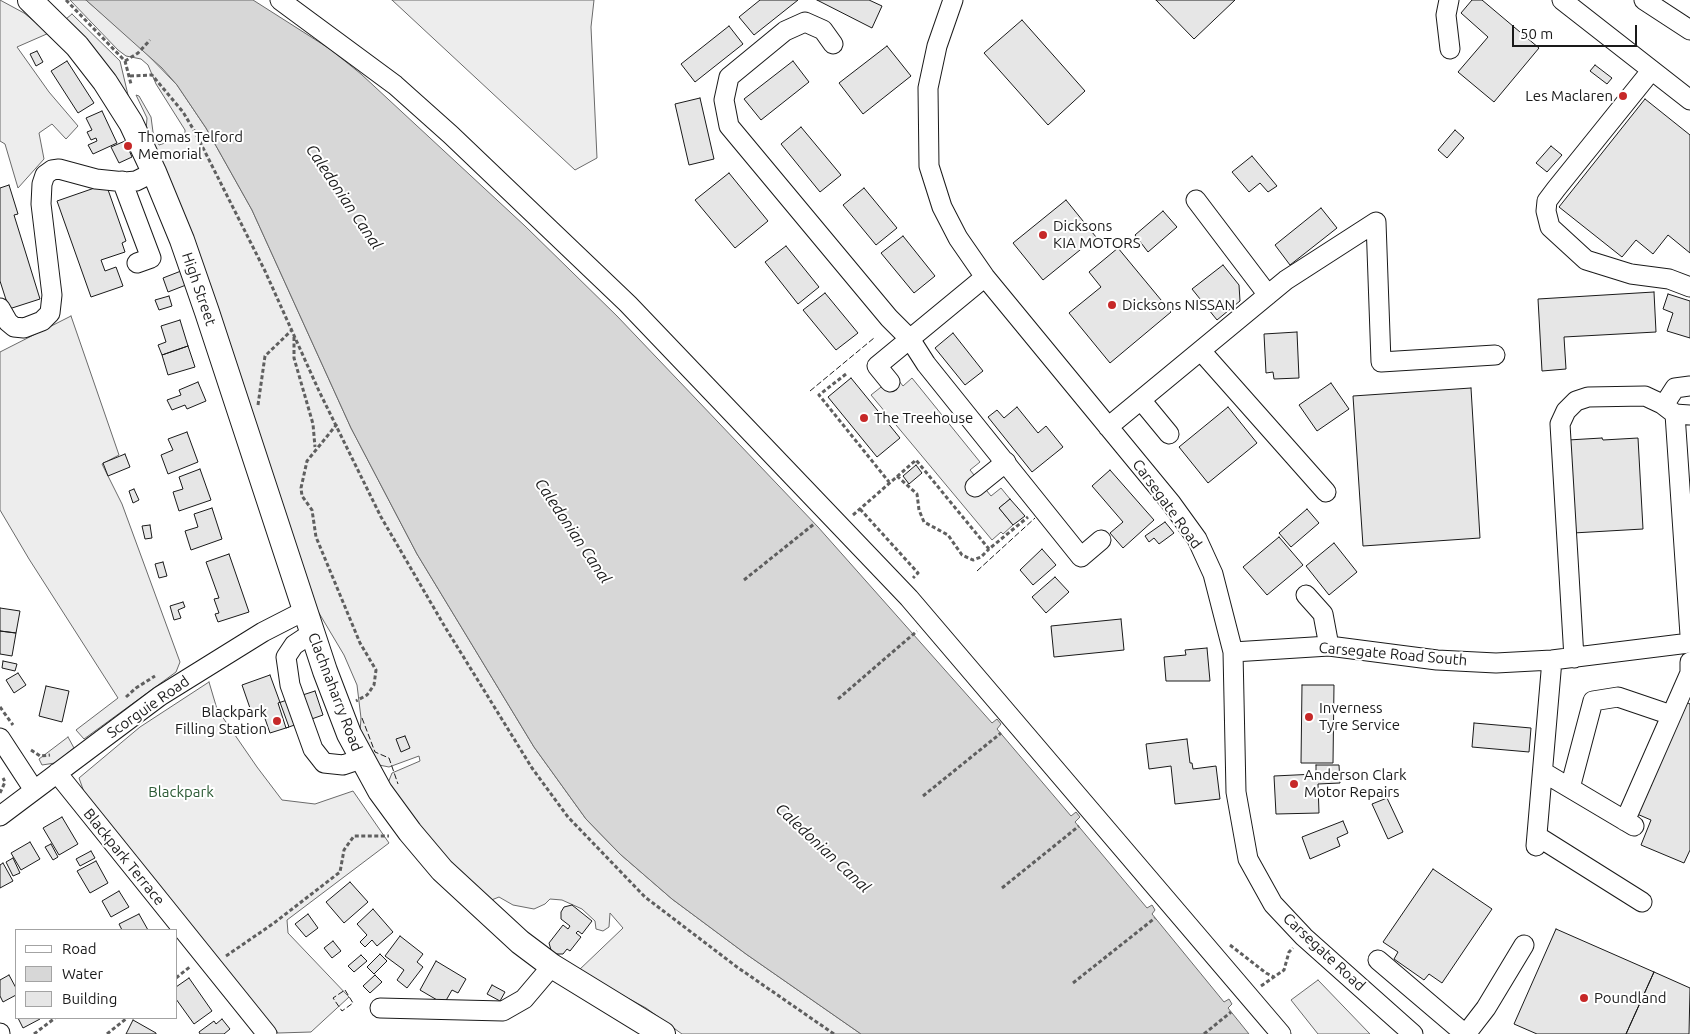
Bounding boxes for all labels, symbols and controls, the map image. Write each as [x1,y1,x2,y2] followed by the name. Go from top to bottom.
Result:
[1515,15,1640,47] scale bar
[1520,25,1553,42] text: 50 m
[1525,87,1613,105] place label: Les Maclaren
[1617,90,1629,102] marker: Les Maclaren
[138,128,243,163] place label: Thomas Telford Memorial
[122,140,134,152] marker: Thomas Telford Memorial
[302,141,386,253] water label: Caledonian Canal
[1053,217,1141,252] place label: Dicksons KIA MOTORS
[1037,229,1049,241] marker: Dicksons KIA MOTORS
[178,250,220,328] street label: High Street
[1122,296,1235,314] place label: Dicksons NISSAN
[1106,299,1118,311] marker: Dicksons NISSAN
[874,409,973,427] place label: The Treehouse
[858,412,870,424] marker: The Treehouse
[1129,456,1205,552] street label: Carsegate Road
[531,475,615,587] water label: Caledonian Canal
[304,630,366,754] street label: Clachnaharry Road
[1318,639,1468,669] street label: Carsegate Road South
[103,672,193,742] street label: Scorguie Road
[1319,699,1400,734] place label: Inverness Tyre Service
[175,703,267,738] place label: Blackpark Filling Station
[1303,711,1315,723] marker: Inverness Tyre Service
[271,715,283,727] marker: Blackpark Filling Station
[1304,766,1406,801] place label: Anderson Clark Motor Repairs
[1288,778,1300,790] marker: Anderson Clark Motor Repairs
[148,783,214,801] park label: Blackpark
[772,799,874,897] water label: Caledonian Canal
[80,805,168,909] street label: Blackpark Terrace
[1279,909,1369,995] street label: Carsegate Road
[15,929,178,1019] legend
[62,940,97,957] text: Road
[62,965,103,982] text: Water
[1594,989,1666,1007] place label: Poundland
[62,990,117,1007] text: Building
[1578,992,1590,1004] marker: Poundland

